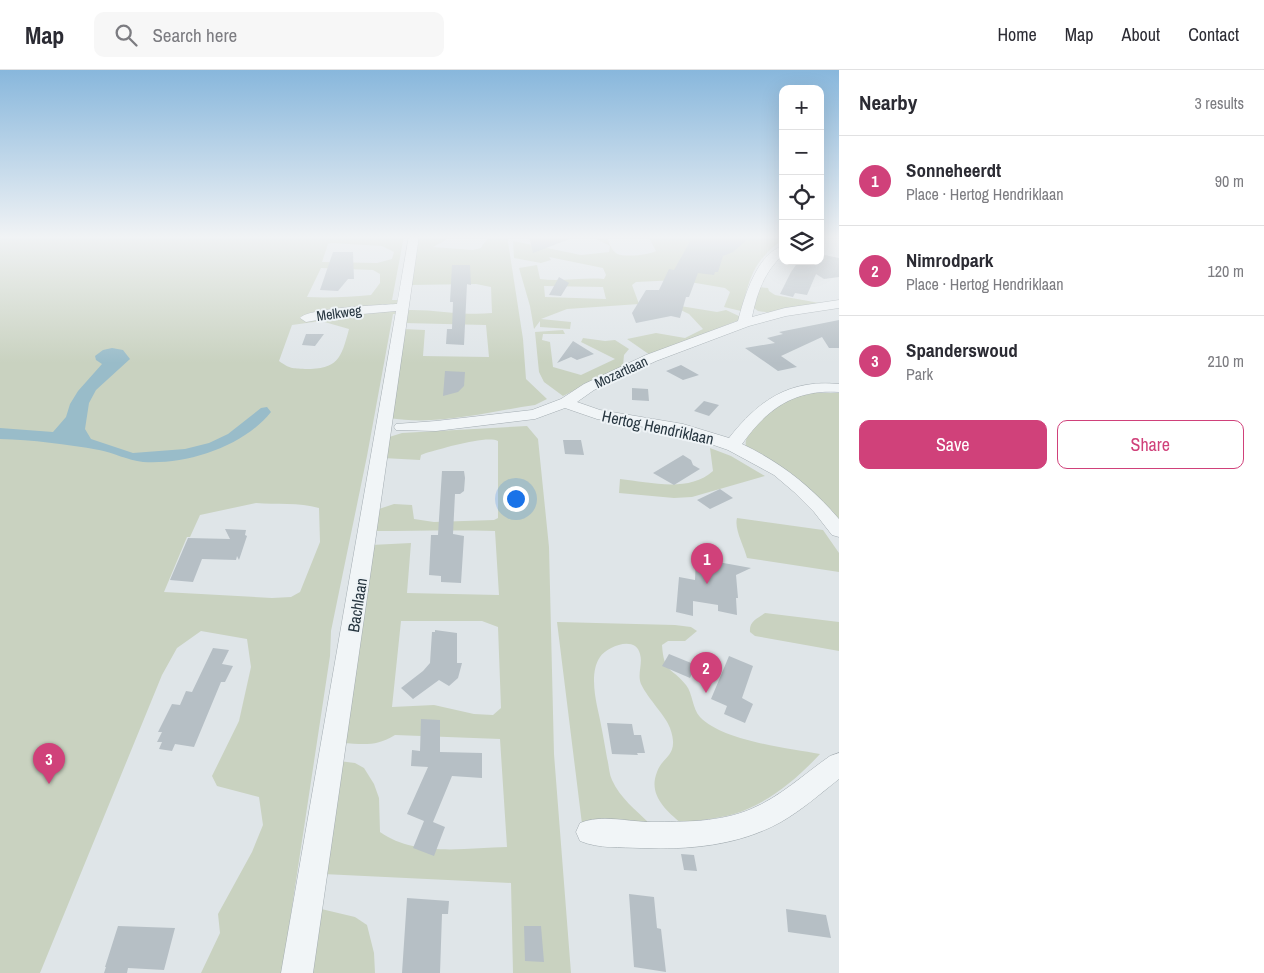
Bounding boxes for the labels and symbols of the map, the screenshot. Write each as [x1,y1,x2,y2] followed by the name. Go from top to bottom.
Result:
[315,301,363,325] street label: Melkweg
[591,352,651,392] street label: Mozartlaan
[600,404,716,450] street label: Hertog Hendriklaan
[503,486,529,512] your location
[691,543,723,584] pin: 1
[342,576,372,634] street label: Bachlaan
[690,652,722,693] pin: 2
[33,743,65,784] pin: 3

